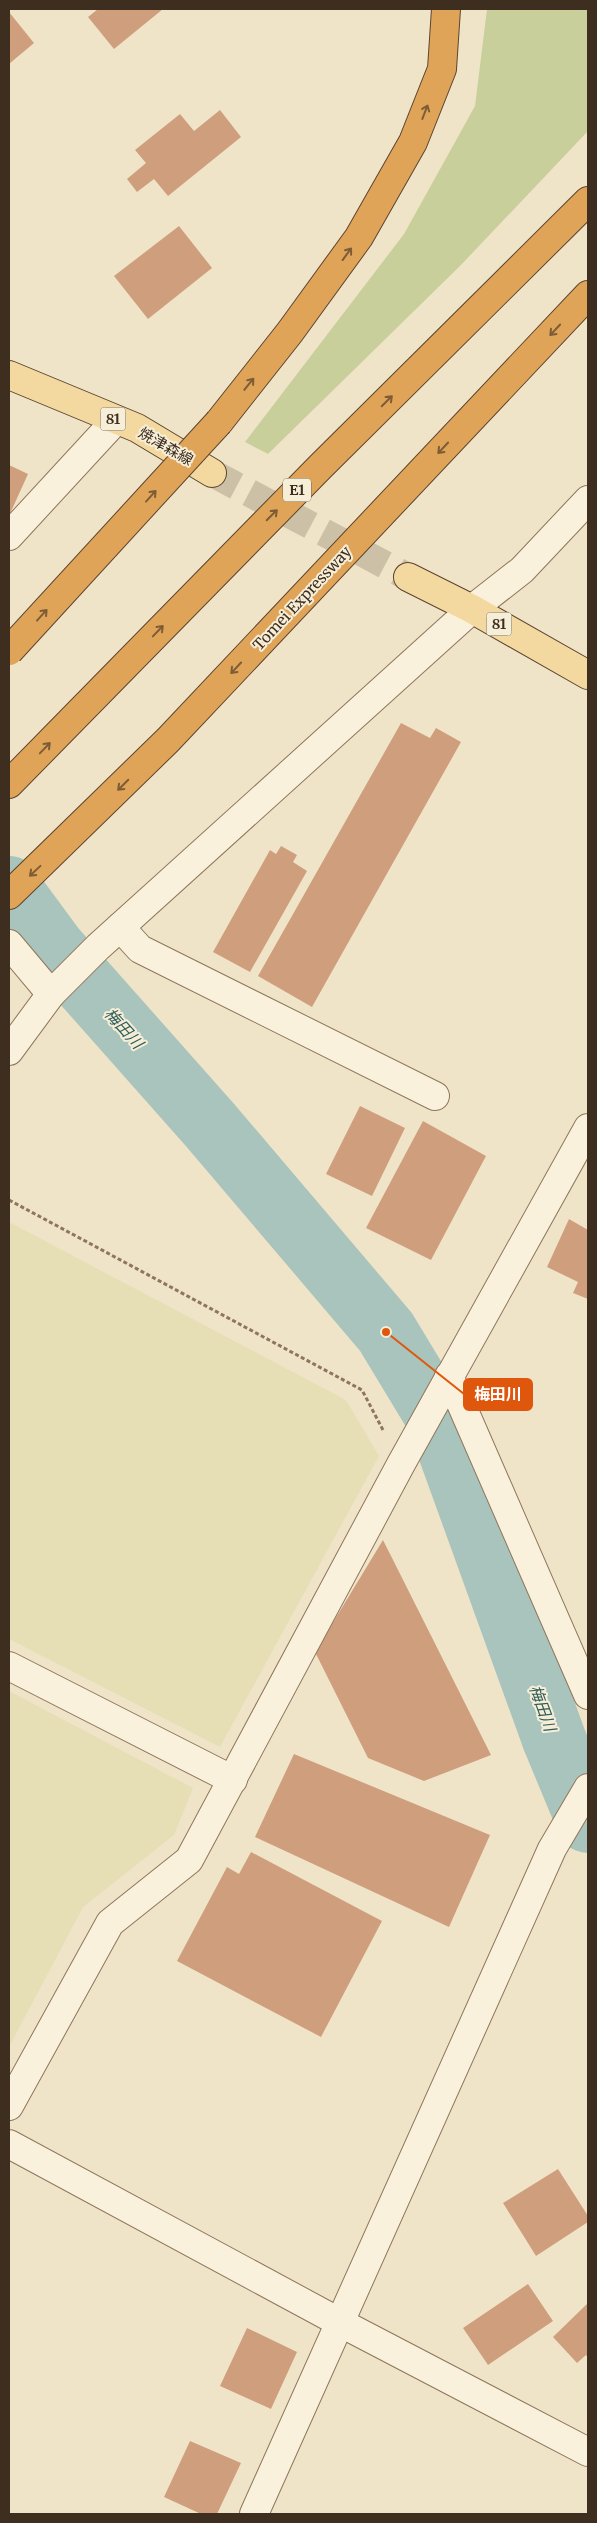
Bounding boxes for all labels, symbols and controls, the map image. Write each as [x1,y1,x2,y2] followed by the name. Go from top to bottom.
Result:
[421,105,430,120] one-way arrow
[342,247,352,261] one-way arrow
[549,324,561,336] one-way arrow
[244,378,255,391] one-way arrow
[381,395,393,407] one-way arrow
[100,408,126,430] road number: 81
[135,423,197,469] street label: 焼津森線
[437,442,449,454] one-way arrow
[283,478,311,502] road number: E1
[145,489,157,502] one-way arrow
[266,509,278,522] one-way arrow
[249,542,355,654] street label: Tomei Expressway
[36,609,48,622] one-way arrow
[486,612,512,636] road number: 81
[152,625,164,638] one-way arrow
[230,662,242,675] one-way arrow
[39,741,51,754] one-way arrow
[117,779,129,791] one-way arrow
[29,865,41,877] one-way arrow
[101,1003,149,1054] water label: 梅田川
[464,1379,532,1410] callout: 梅田川
[474,1384,522,1404] text: 梅田川
[525,1682,561,1736] water label: 梅田川

